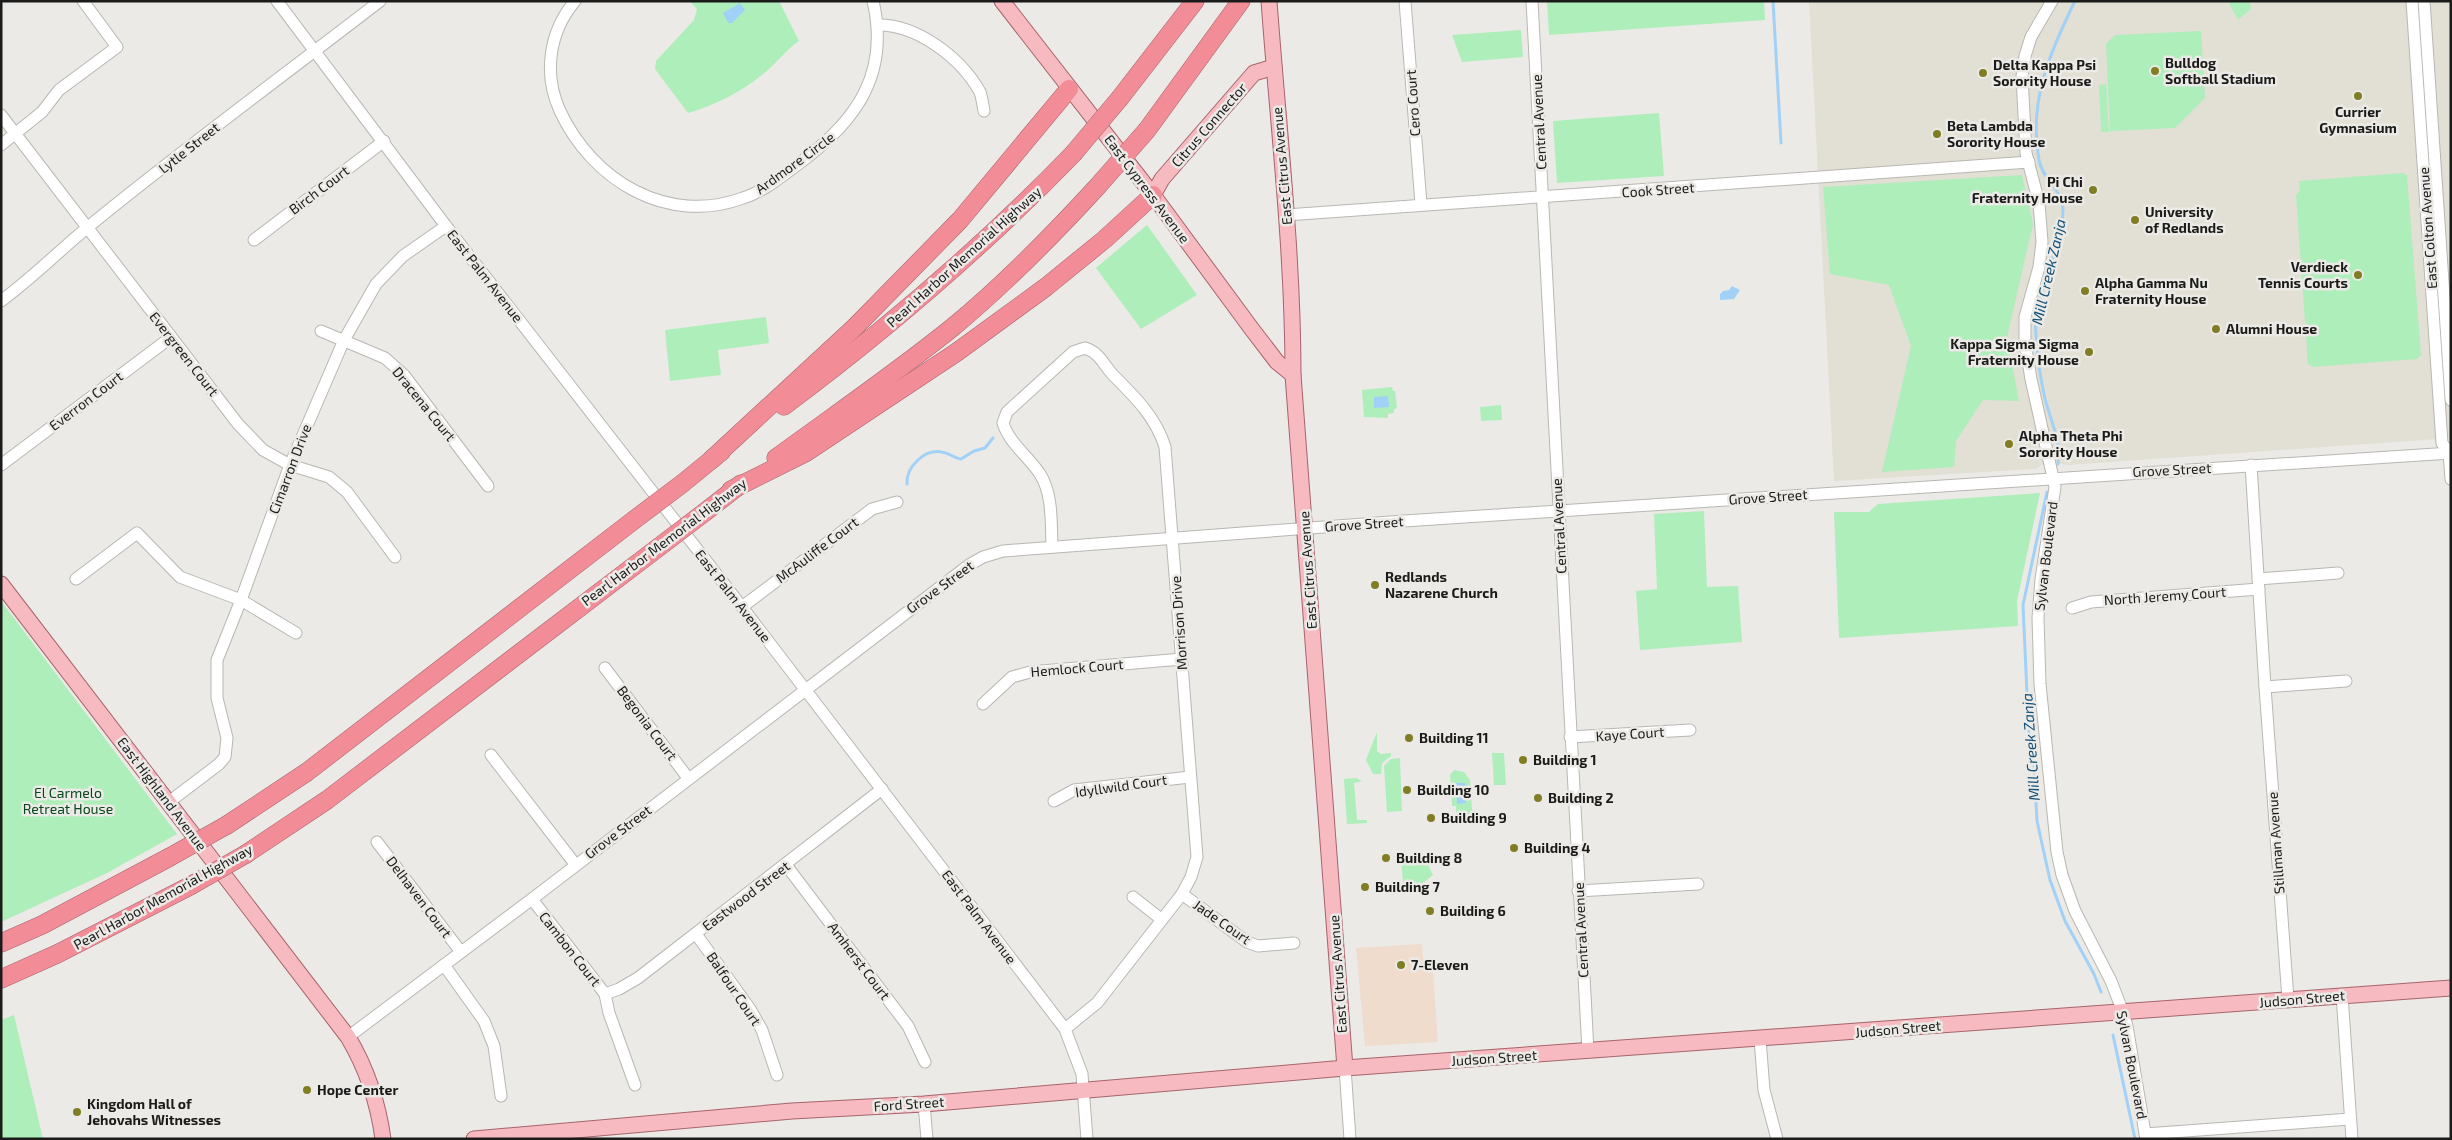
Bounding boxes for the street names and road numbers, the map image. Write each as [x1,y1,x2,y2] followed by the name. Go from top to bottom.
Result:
[1402,69,1423,137] street label: Cero Court
[1528,74,1549,170] street label: Central Avenue
[1167,79,1250,170] street label: Citrus Connector
[1268,106,1295,226] street label: East Citrus Avenue
[155,119,223,177] street label: Lytle Street
[752,128,838,197] street label: Ardmore Circle
[1101,131,1194,246] street label: East Cypress Avenue
[285,162,352,218] street label: Birch Court
[2415,166,2440,290] street label: East Colton Avenue
[1621,178,1695,201] street label: Cook Street
[883,182,1045,331] street label: Pearl Harbor Memorial Highway
[444,226,527,325] street label: East Palm Avenue
[146,308,223,399] street label: Evergreen Court
[389,363,460,444] street label: Dracena Court
[46,367,126,434] street label: Everron Court
[265,421,314,516] street label: Cimarron Drive
[2132,459,2212,480] street label: Grove Street
[578,474,750,609] street label: Pearl Harbor Memorial Highway
[1548,478,1569,574] street label: Central Avenue
[1728,485,1808,508] street label: Grove Street
[2030,500,2061,612] street label: Sylvan Boulevard
[1295,510,1320,630] street label: East Citrus Avenue
[1324,512,1404,535] street label: Grove Street
[772,513,861,586] street label: McAuliffe Court
[692,546,775,645] street label: East Palm Avenue
[903,557,977,617] street label: Grove Street
[1167,575,1190,671] street label: Morrison Drive
[2103,583,2227,608] street label: North Jeremy Court
[1030,655,1124,680] street label: Hemlock Court
[614,682,681,763] street label: Begonia Court
[1595,723,1665,744] street label: Kaye Court
[114,734,211,854] street label: East Highland Avenue
[1074,771,1168,800] street label: Idyllwild Court
[2263,791,2288,895] street label: Stillman Avenue
[581,801,654,862] street label: Grove Street
[70,840,256,953] street label: Pearl Harbor Memorial Highway
[383,853,456,941] street label: Delhaven Court
[698,857,793,934] street label: Eastwood Street
[939,866,1020,967] street label: East Palm Avenue
[1570,882,1591,978] street label: Central Avenue
[1190,896,1254,947] street label: Jade Court
[536,908,605,989] street label: Cambon Court
[1325,914,1350,1034] street label: East Citrus Avenue
[825,919,894,1003] street label: Amherst Court
[704,949,765,1029] street label: Balfour Court
[2258,986,2346,1011] street label: Judson Street
[2114,1009,2151,1121] street label: Sylvan Boulevard
[1854,1016,1942,1041] street label: Judson Street
[1450,1046,1537,1069] street label: Judson Street
[873,1093,945,1114] street label: Ford Street

